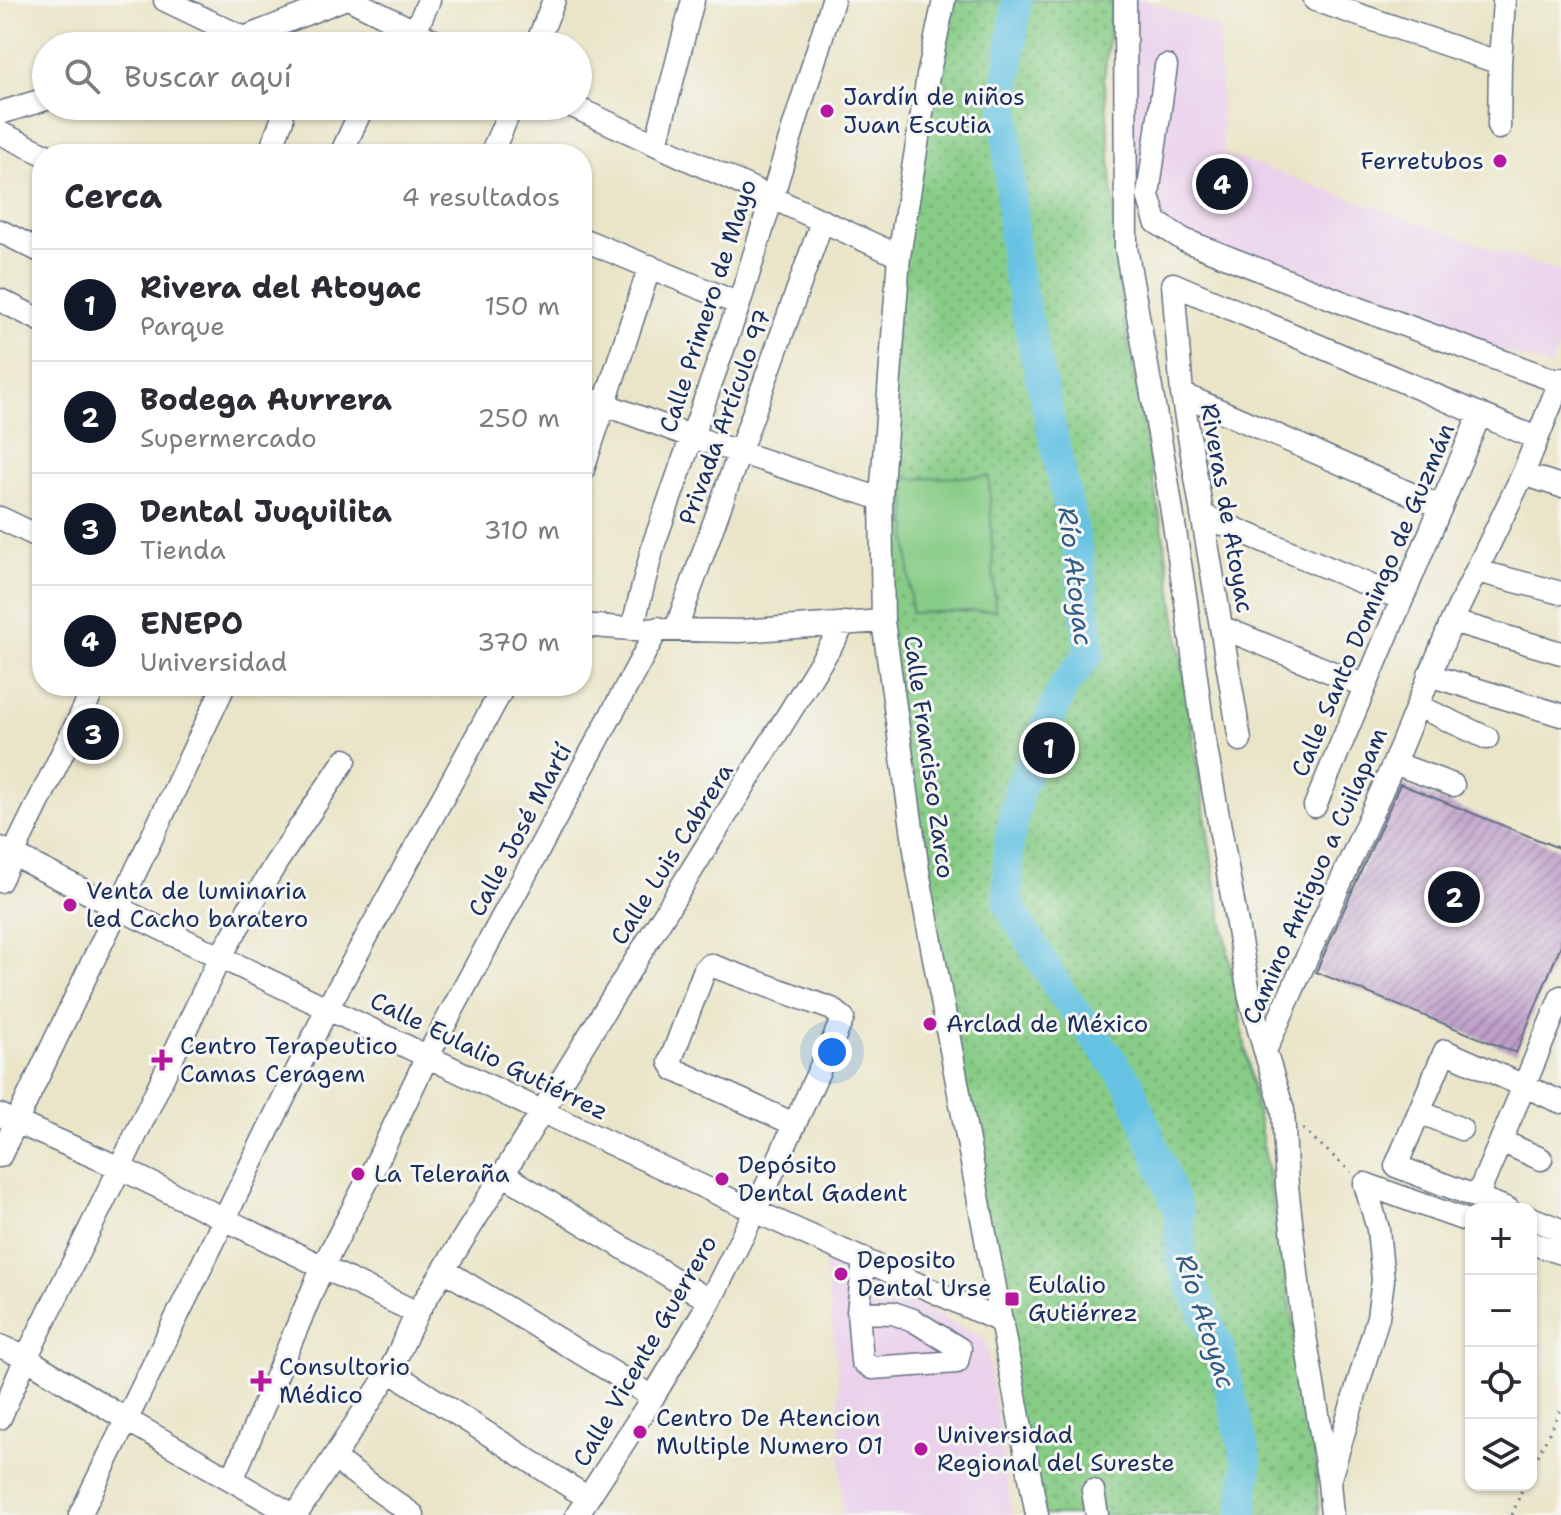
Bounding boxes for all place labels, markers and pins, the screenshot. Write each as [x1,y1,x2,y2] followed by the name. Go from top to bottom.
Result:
[843,81,1025,141] place label: Jardín de niños Juan Escutia
[818,102,836,120] marker: Jardín de niños Juan Escutia
[1361,145,1484,177] place label: Ferretubos
[1491,152,1509,170] marker: Ferretubos
[1196,154,1248,214] pin: 4
[67,704,119,764] pin: 3
[1023,718,1075,778] pin: 1
[1428,867,1480,927] pin: 2
[86,875,308,935] place label: Venta de luminaria led Cacho baratero
[61,896,79,914] marker: Venta de luminaria led Cacho baratero
[946,1008,1148,1040] place label: Arclad de México
[921,1015,939,1033] marker: Arclad de México
[180,1030,398,1090] place label: Centro Terapeutico Camas Ceragem
[151,1049,173,1071] marker: Centro Terapeutico Camas Ceragem
[738,1149,908,1209] place label: Depósito Dental Gadent
[374,1158,510,1190] place label: La Teleraña
[349,1165,367,1183] marker: La Teleraña
[713,1170,731,1188] marker: Depósito Dental Gadent
[857,1244,992,1304] place label: Deposito Dental Urse
[832,1265,850,1283] marker: Deposito Dental Urse
[1028,1269,1138,1329] place label: Eulalio Gutiérrez
[1003,1290,1021,1308] marker: Eulalio Gutiérrez
[279,1351,410,1411] place label: Consultorio Médico
[250,1370,272,1392] marker: Consultorio Médico
[656,1402,883,1462] place label: Centro De Atencion Multiple Numero 01
[937,1419,1175,1479] place label: Universidad Regional del Sureste
[631,1423,649,1441] marker: Centro De Atencion Multiple Numero 01
[912,1440,930,1458] marker: Universidad Regional del Sureste

